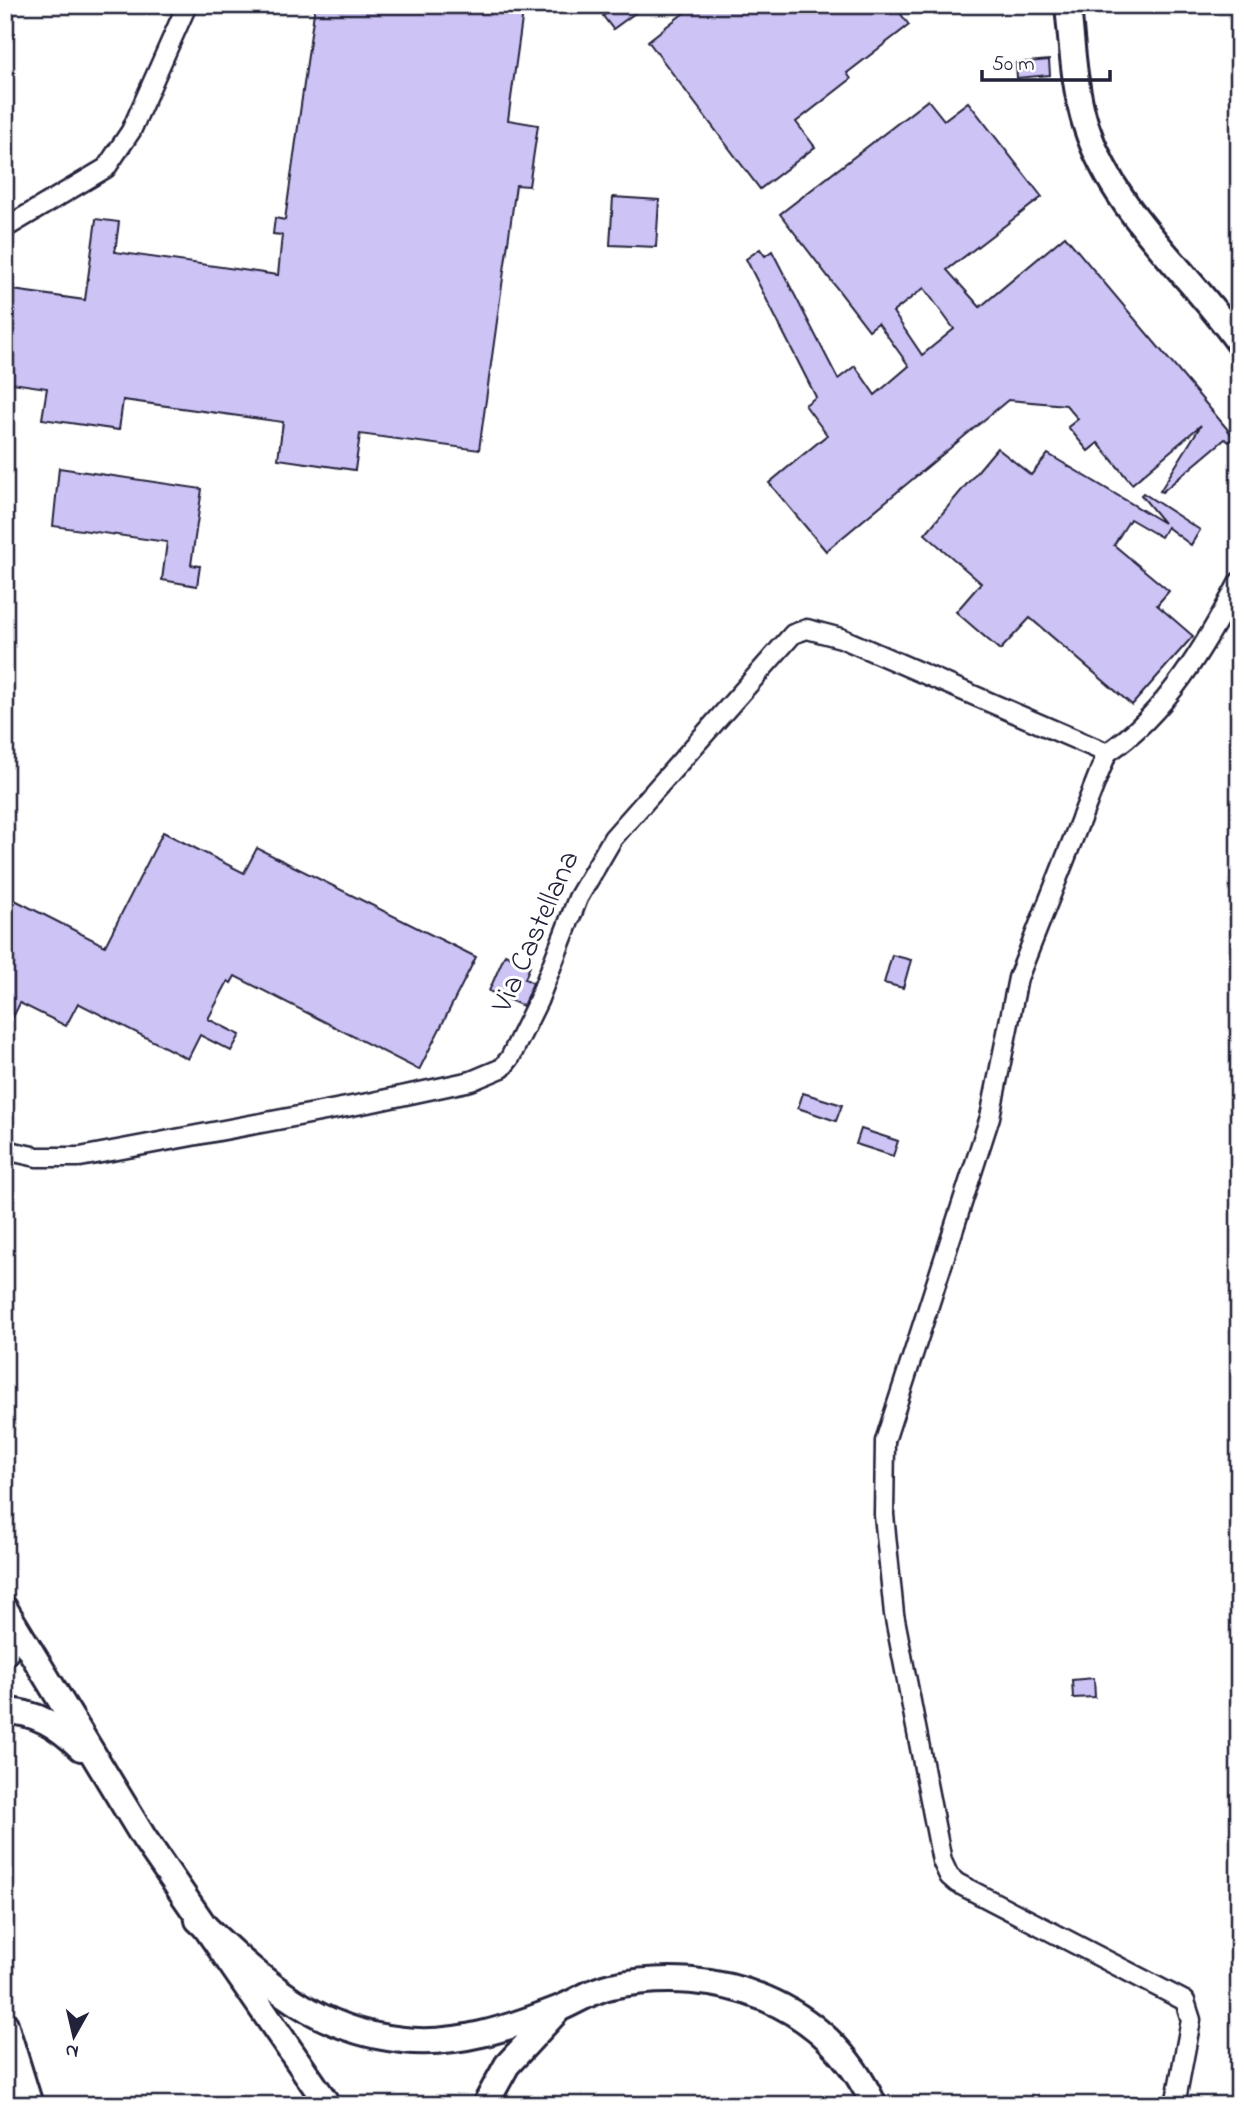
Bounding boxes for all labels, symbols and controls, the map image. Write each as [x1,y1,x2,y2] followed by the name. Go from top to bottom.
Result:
[982,38,1109,82] scale bar
[992,50,1035,80] text: 50 m
[481,844,592,1021] street label: Via Castellana
[38,2002,108,2072] north arrow
[64,2036,80,2065] text: N

